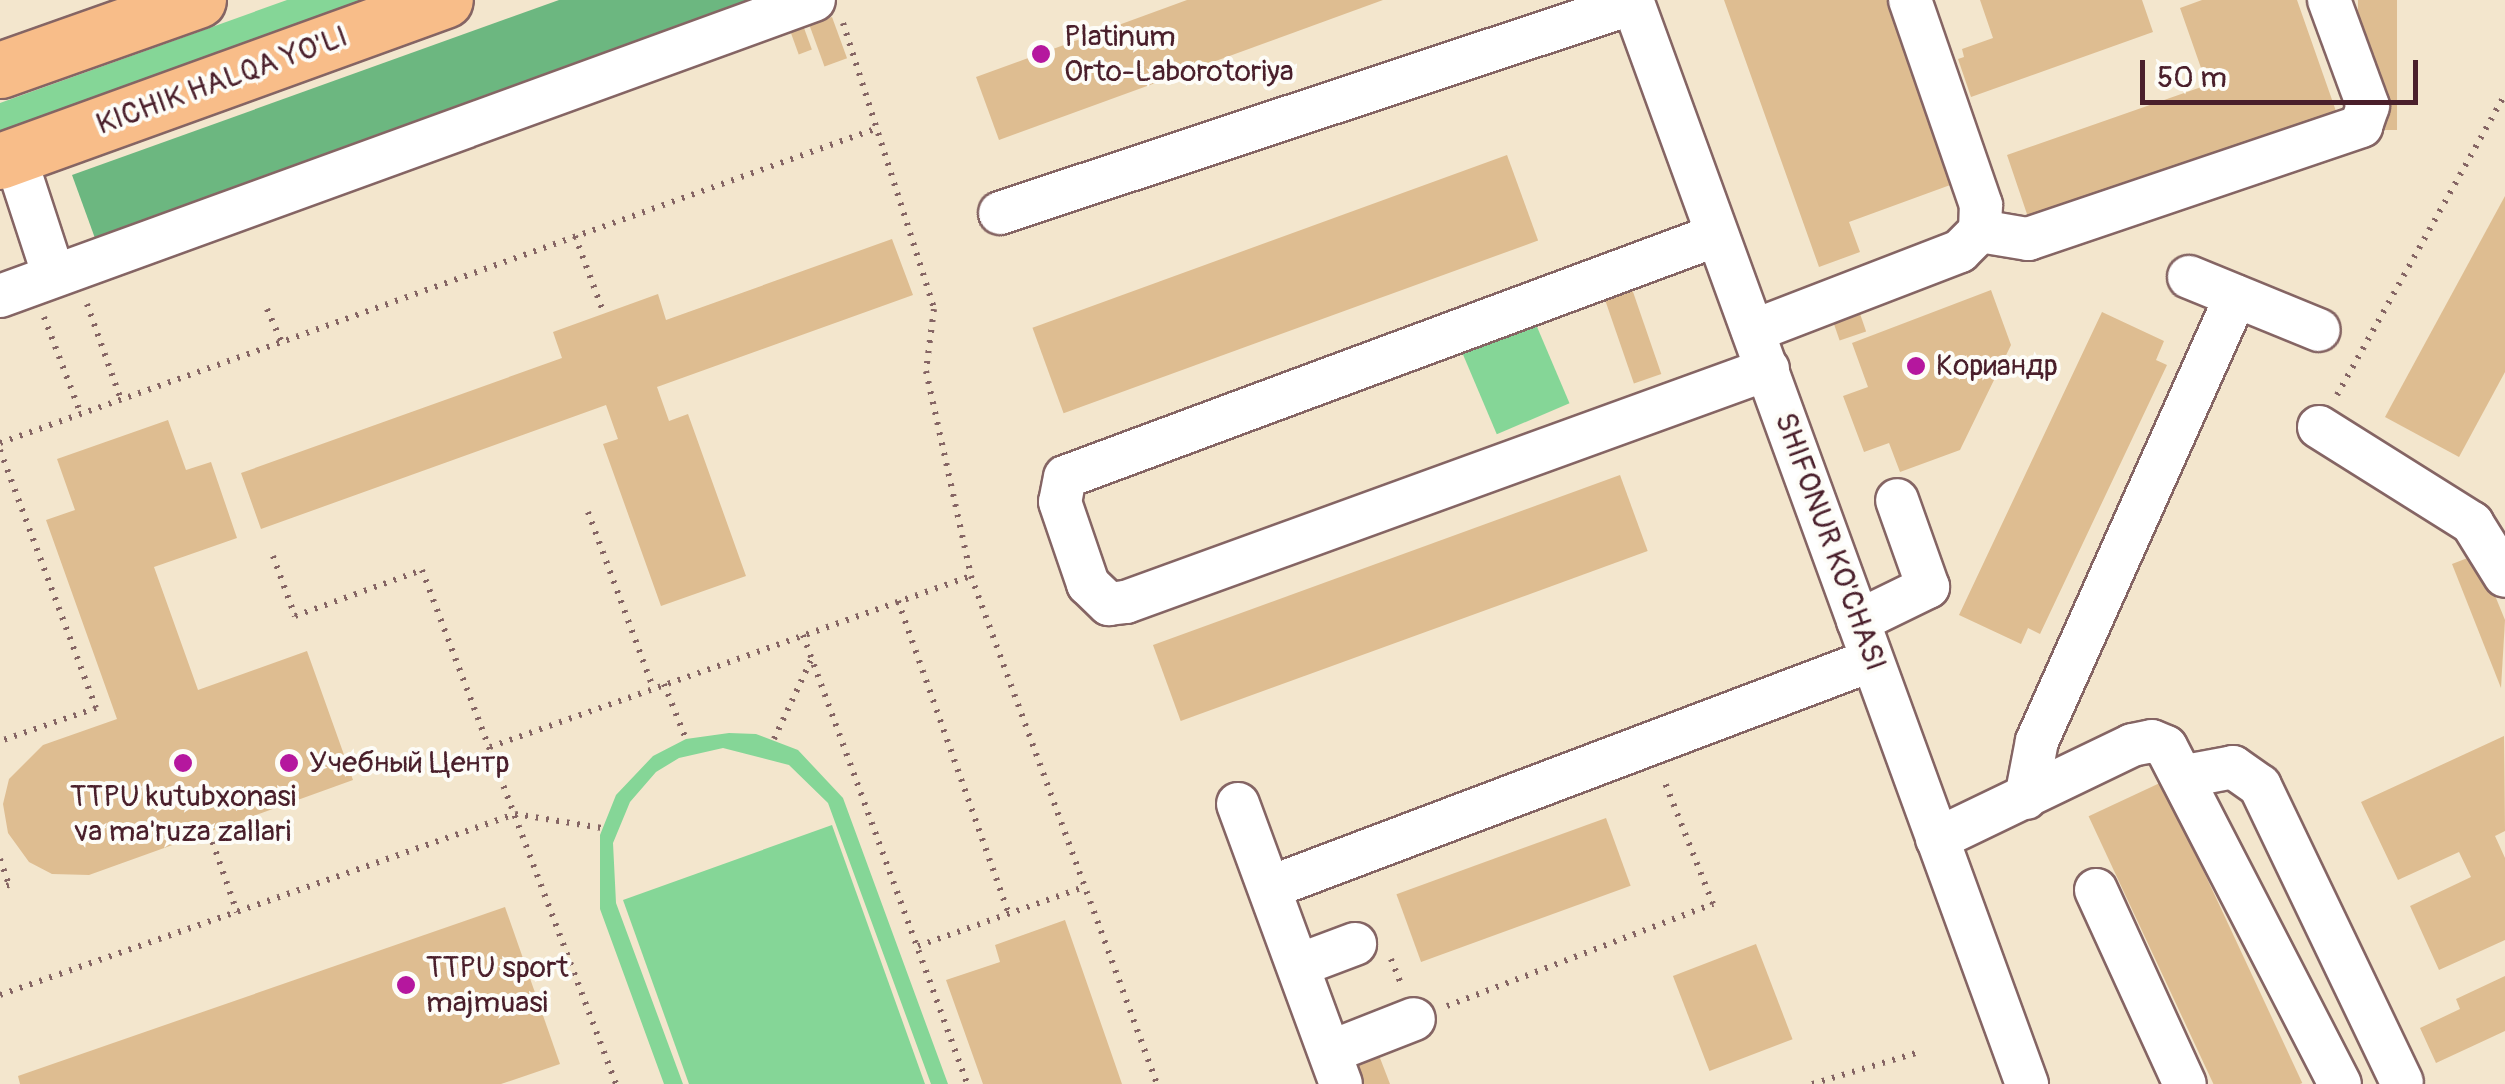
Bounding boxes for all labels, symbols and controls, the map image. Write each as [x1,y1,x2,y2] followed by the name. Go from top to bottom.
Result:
[92,19,352,143] street label: KICHIK HALQA YO'LI
[1064,19,1294,90] place label: Platinum Orto-Laborotoriya
[2145,40,2422,102] scale bar
[1028,41,1054,67] marker: Platinum Orto-Laborotoriya
[2157,59,2227,96] text: 50 m
[1936,348,2058,384] place label: Кориандр
[1905,355,1927,377] marker: Кориандр
[1767,408,1893,676] street label: SHIFONUR KO'CHASI
[309,745,510,781] place label: Учебный Центр
[172,752,194,774] marker: TTPU kutubxonasi va ma'ruza zallari
[278,752,300,774] marker: Учебный Центр
[70,779,296,850] place label: TTPU kutubxonasi va ma'ruza zallari
[426,950,569,1020] place label: TTPU sport majmuasi
[395,974,417,996] marker: TTPU sport majmuasi

